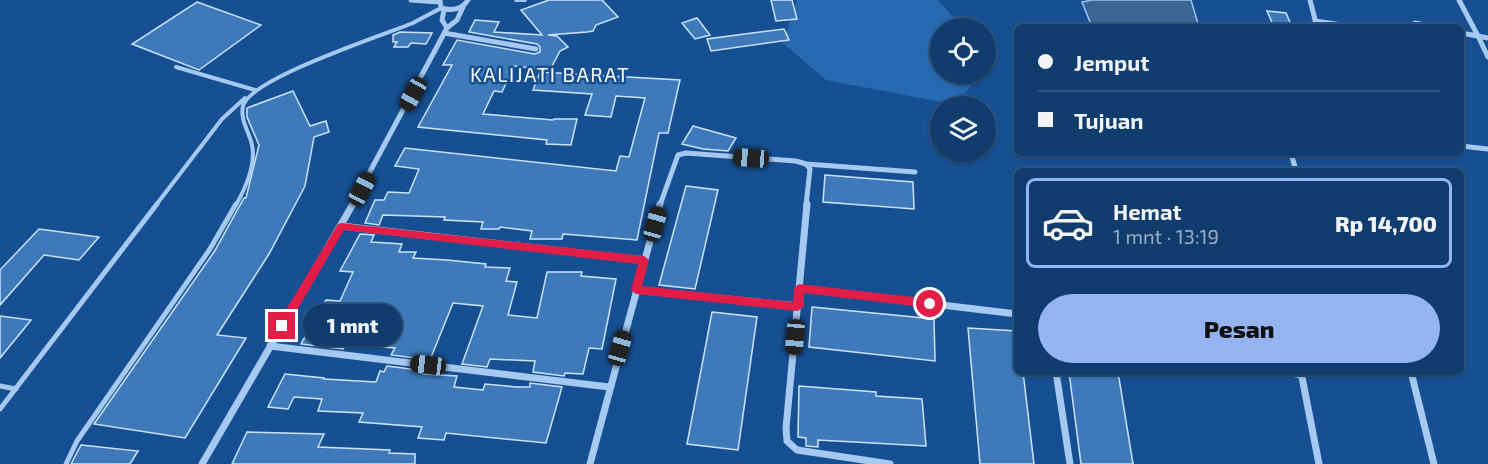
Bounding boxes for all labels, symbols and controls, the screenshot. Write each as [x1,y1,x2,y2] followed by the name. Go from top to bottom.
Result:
[930,18,996,162] map controls
[930,18,996,84] button: locate
[1074,49,1149,75] text: Jemput
[470,62,630,86] district label: KALIJATI BARAT
[396,74,430,114] car
[930,96,996,162] button: layers
[1074,107,1143,133] text: Tujuan
[732,148,770,168] car
[346,169,378,209] car
[1041,196,1095,250] icon: car
[1113,198,1182,224] text: Hemat
[641,204,669,244] car
[1335,210,1437,236] text: Rp 14,700
[1113,224,1219,248] text: 1 mnt · 13:19
[916,290,943,317] route start
[1038,294,1440,363] button: Pesan
[303,305,402,347] callout: 1 mnt
[268,312,295,339] route end
[327,313,378,337] text: 1 mnt
[784,318,806,356] car
[606,328,634,368] car
[409,354,447,376] car

